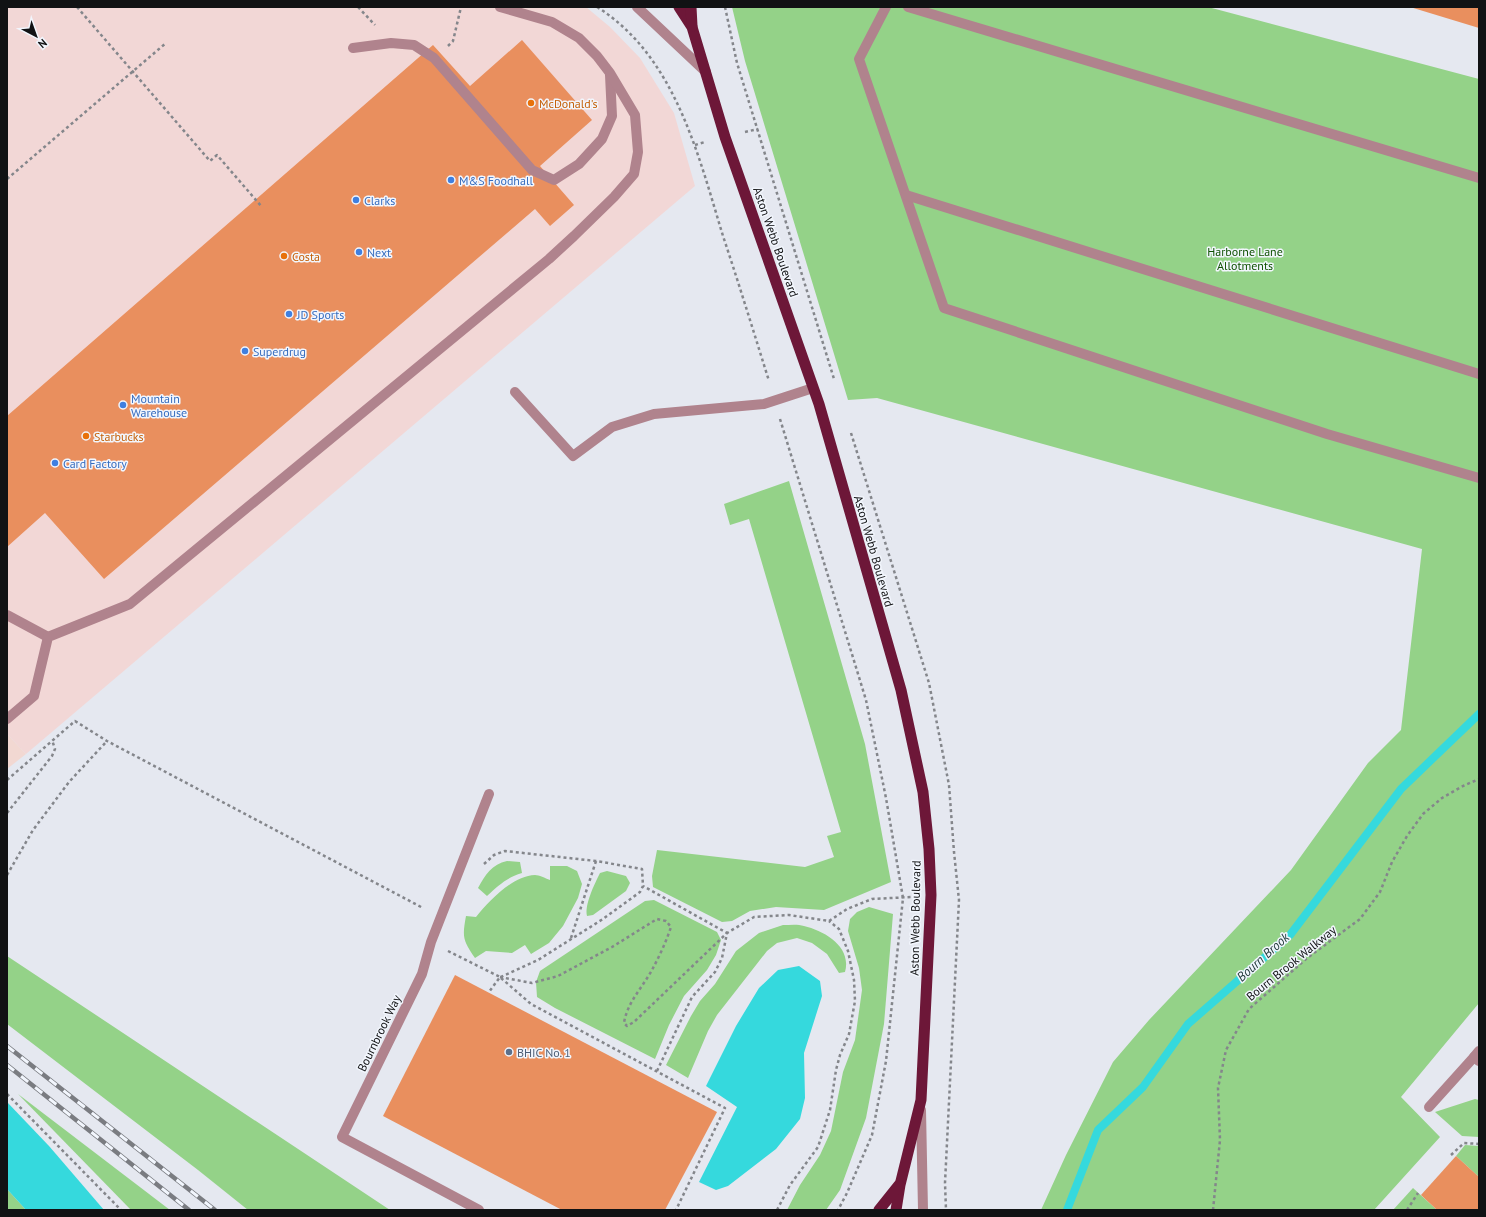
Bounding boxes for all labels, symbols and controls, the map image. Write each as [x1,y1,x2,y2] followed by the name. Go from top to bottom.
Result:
[16,16,56,56] north arrow
[35,36,50,51] text: N
[539,96,598,111] place label: McDonald's
[526,98,536,108] marker: McDonald's
[459,173,533,188] place label: M&S Foodhall
[446,175,456,185] marker: M&S Foodhall
[750,185,802,299] street label: Aston Webb Boulevard
[364,193,395,208] place label: Clarks
[351,195,361,205] marker: Clarks
[1207,244,1283,273] park label: Harborne Lane Allotments
[367,245,391,260] place label: Next
[354,247,364,257] marker: Next
[292,249,320,264] place label: Costa
[279,251,289,261] marker: Costa
[296,307,344,322] place label: JD Sports
[284,309,294,319] marker: JD Sports
[253,344,306,359] place label: Superdrug
[240,346,250,356] marker: Superdrug
[131,391,187,420] place label: Mountain Warehouse
[118,400,128,410] marker: Mountain Warehouse
[94,429,144,444] place label: Starbucks
[81,431,91,441] marker: Starbucks
[63,456,127,471] place label: Card Factory
[50,458,60,468] marker: Card Factory
[851,494,897,608] street label: Aston Webb Boulevard
[906,860,924,976] street label: Aston Webb Boulevard
[1243,922,1339,1004] street label: Bourn Brook Walkway
[1233,928,1294,985] water label: Bourn Brook
[354,992,404,1074] street label: Bournbrook Way
[517,1045,571,1060] place label: BHIC No. 1
[504,1047,514,1057] marker: BHIC No. 1

